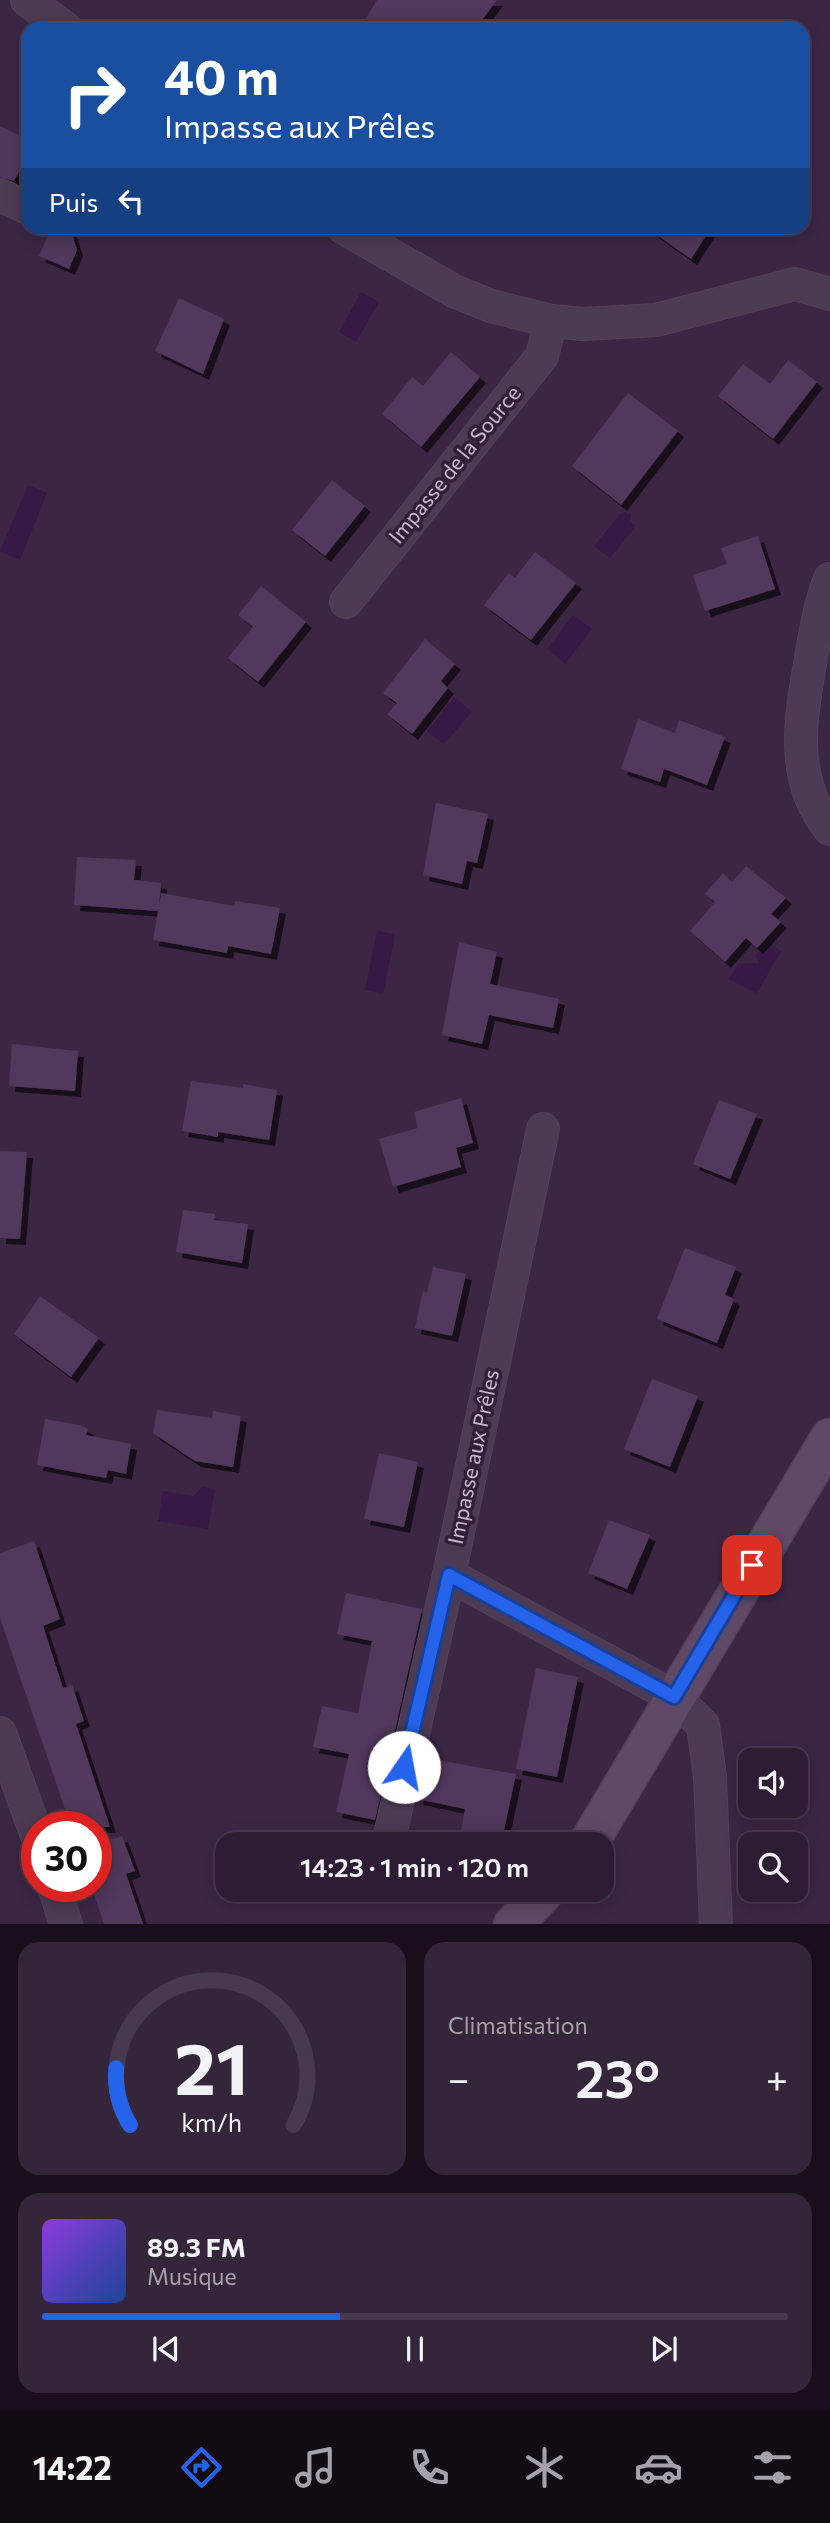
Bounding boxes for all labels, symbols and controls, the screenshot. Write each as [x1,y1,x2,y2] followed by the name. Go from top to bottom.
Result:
[164,45,279,105] text: 40 m
[49,49,140,140] icon: right
[164,105,435,145] text: Impasse aux Prêles
[112,182,150,220] icon: left
[49,186,98,217] text: Puis
[383,380,525,548] street label: Impasse de la Source
[442,1367,503,1546] street label: Impasse aux Prêles
[722,1535,782,1595] pin
[733,1546,771,1584] icon: arrive
[367,1730,441,1804] position arrow
[738,1748,808,1902] map controls
[738,1748,808,1818] button: sound
[21,1811,112,1902] speed limit sign: 30
[738,1832,808,1902] button: search
[300,1851,529,1882] text: 14:23 · 1 min · 120 m
[448,2011,588,2039] text: Climatisation
[175,2021,249,2110] text: 21
[575,2045,660,2109] text: 23°
[448,2054,470,2101] text: −
[766,2054,788,2101] text: +
[182,2106,242,2136] text: km/h
[147,2231,246,2262] text: 89.3 FM
[147,2262,237,2290] text: Musique
[147,2330,185,2368] icon: previous
[396,2330,434,2368] icon: pause
[645,2330,683,2368] icon: next
[177,2443,226,2492] icon: directions
[291,2443,340,2492] icon: music
[405,2443,454,2492] icon: phone
[520,2443,569,2492] icon: climate
[634,2443,683,2492] icon: car
[748,2443,797,2492] icon: filters
[33,2447,112,2487] text: 14:22

